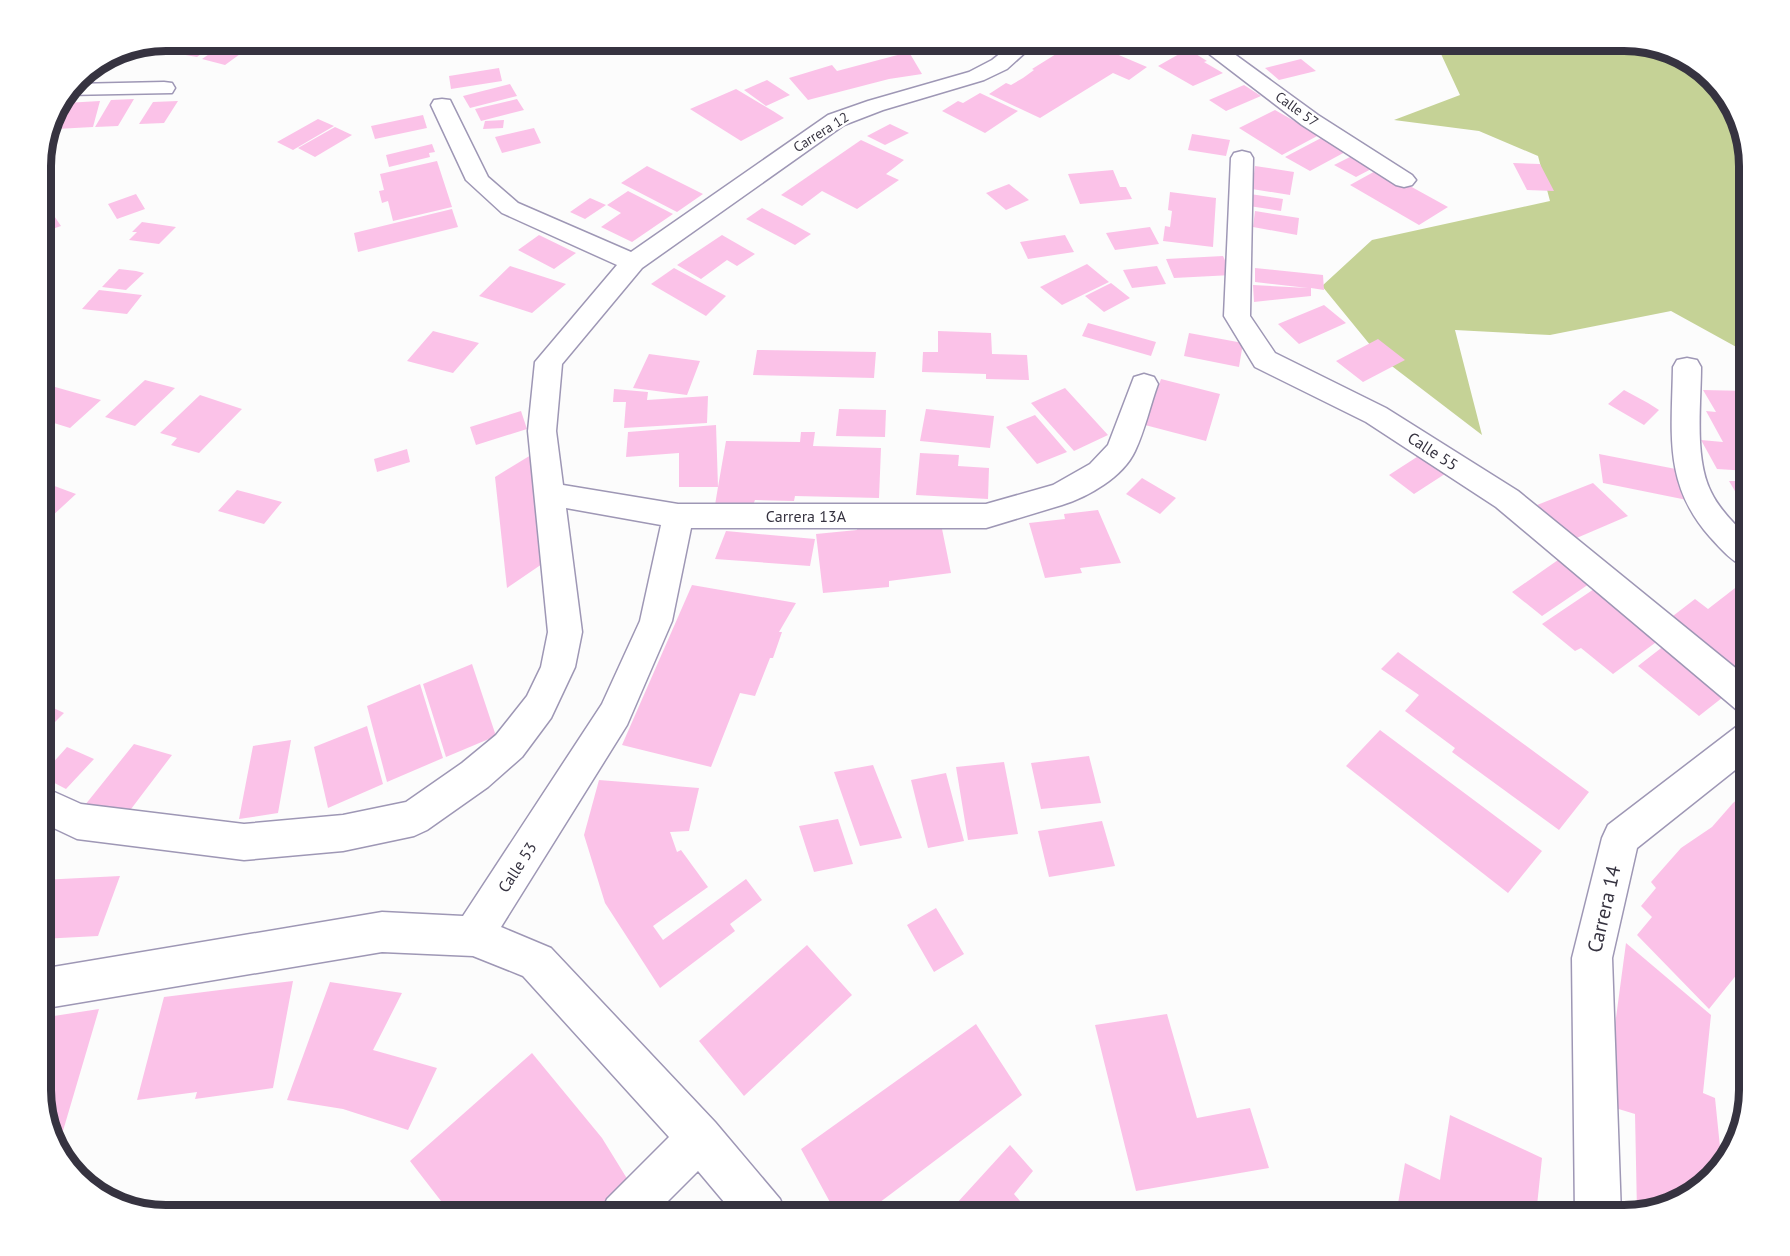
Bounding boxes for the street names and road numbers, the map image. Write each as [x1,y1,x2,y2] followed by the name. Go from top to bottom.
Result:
[1272,87,1322,131] street label: Calle 57
[790,108,852,156] street label: Carrera 12
[1404,427,1462,475] street label: Calle 55
[766,506,847,526] street label: Carrera 13A
[493,838,541,896] street label: Calle 53
[1581,863,1627,955] street label: Carrera 14

